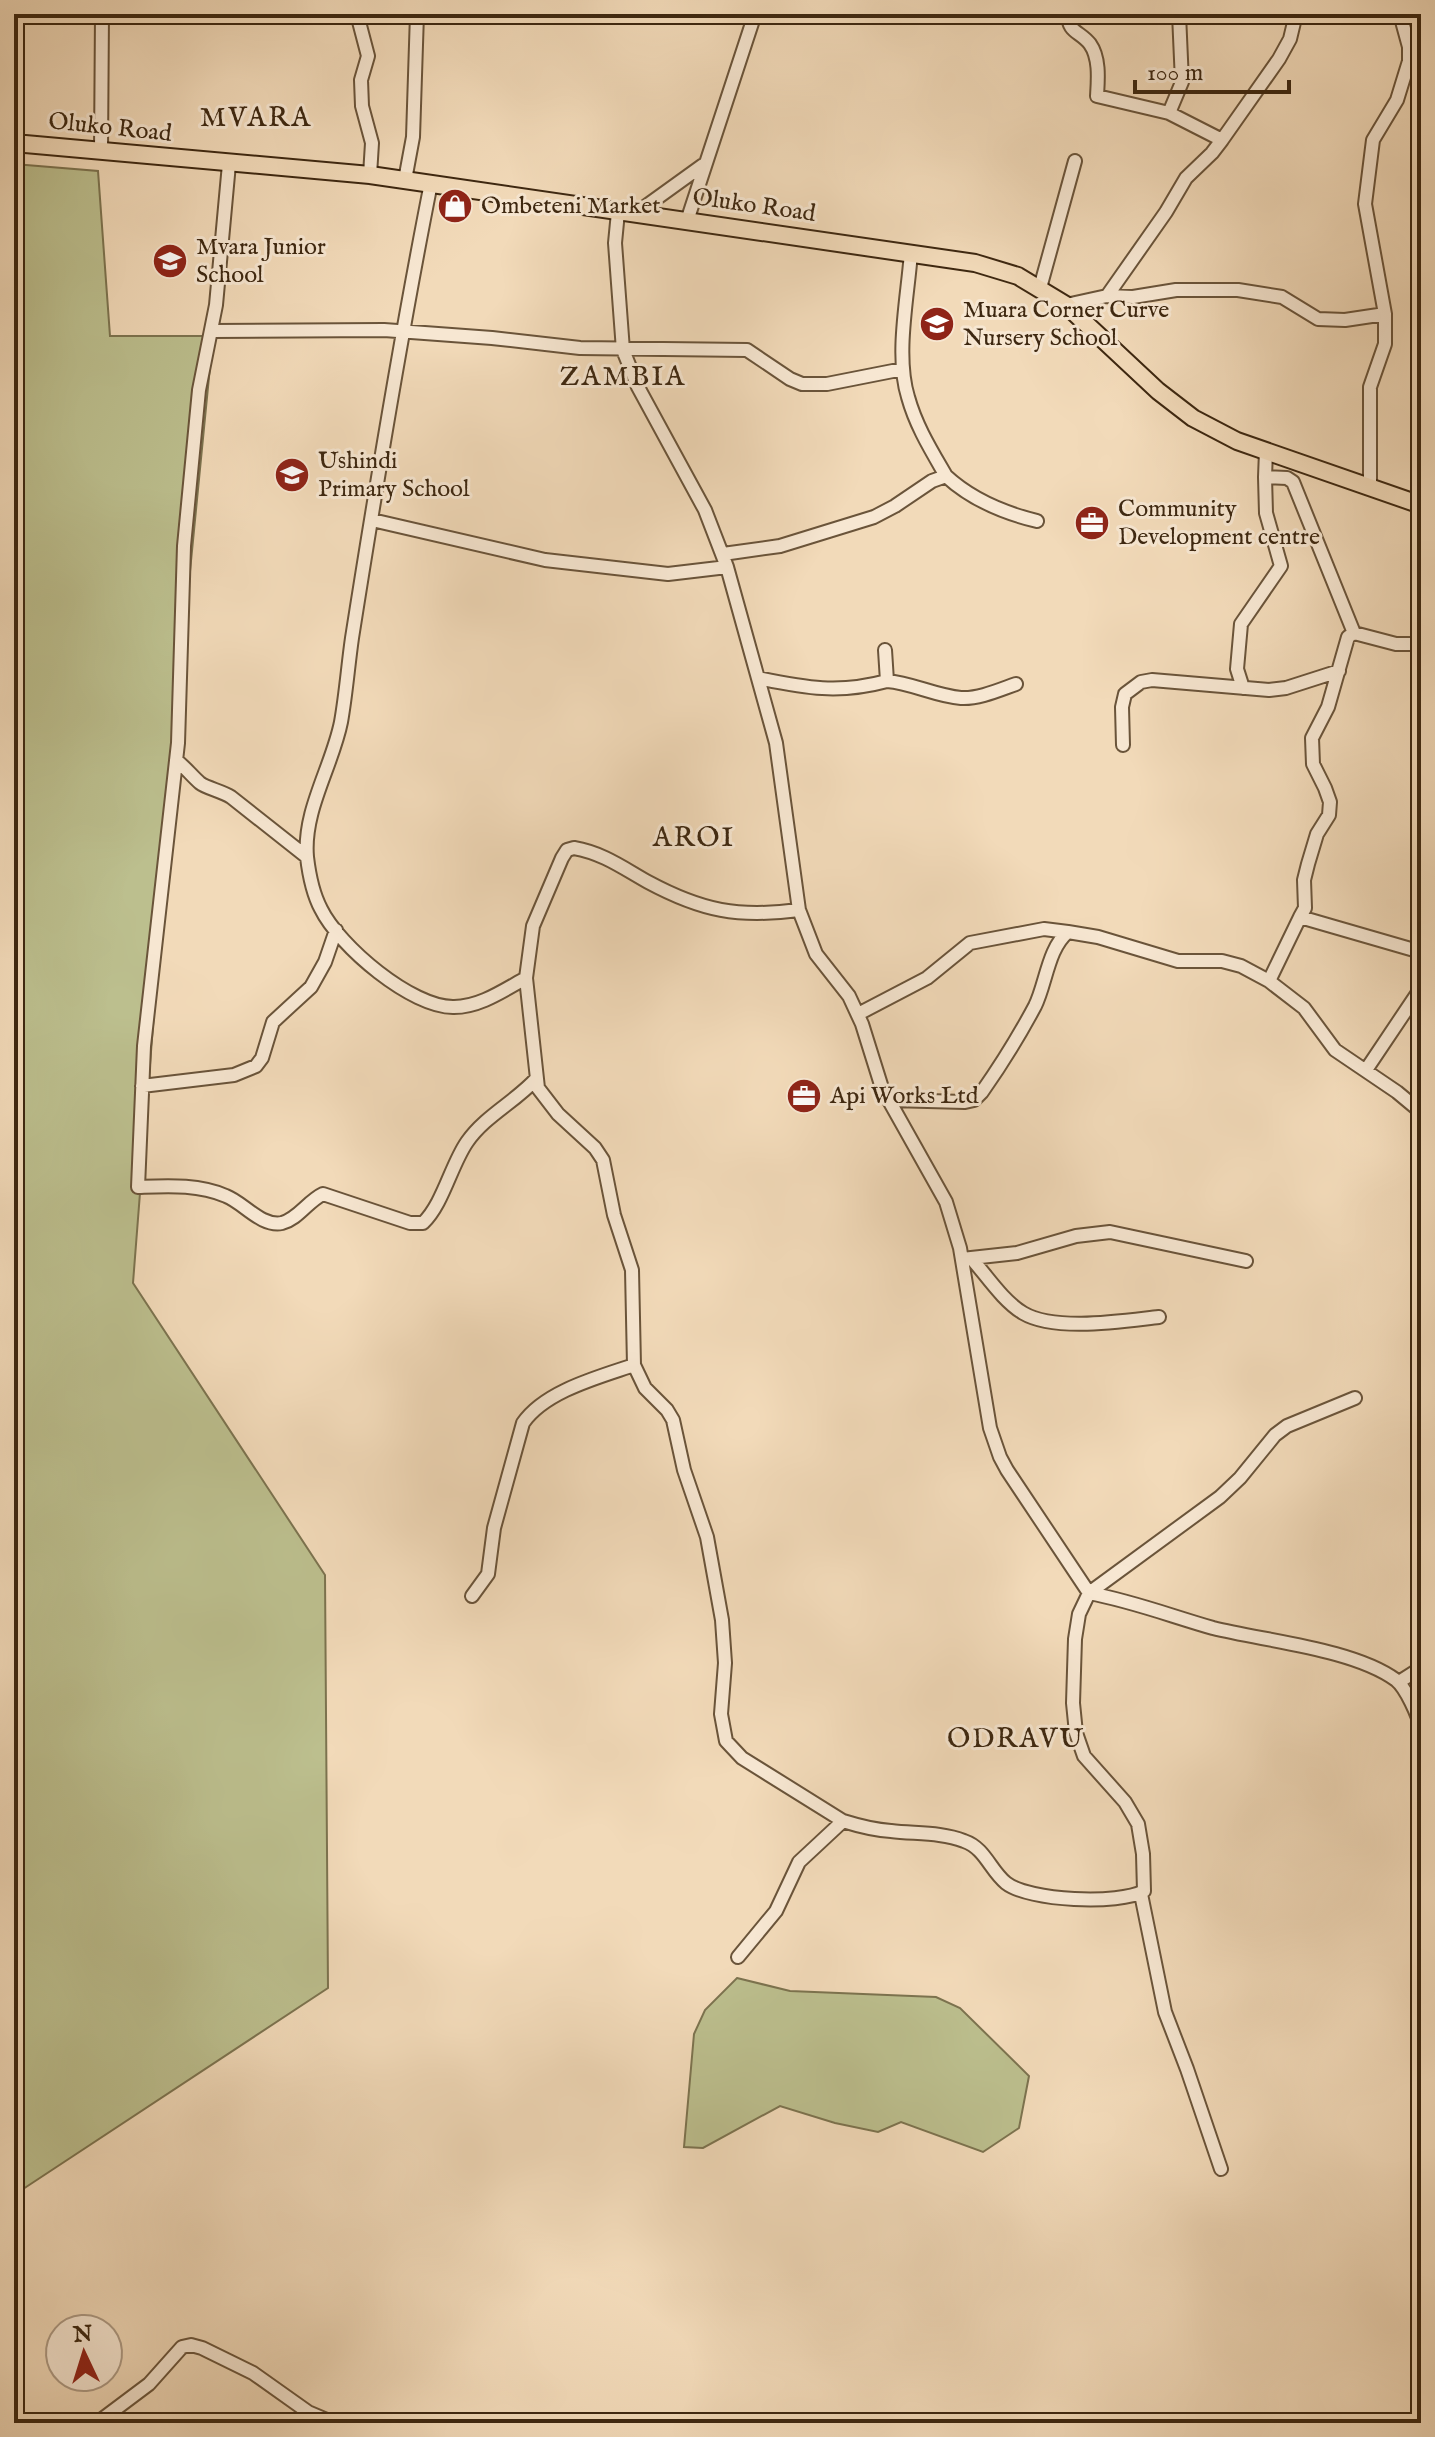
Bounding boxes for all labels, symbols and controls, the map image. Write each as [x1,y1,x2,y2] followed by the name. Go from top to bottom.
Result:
[1135,44,1289,94] scale bar
[1147,58,1203,89] text: 100 m
[200,101,312,136] district label: MVARA
[47,106,173,150] street label: Oluko Road
[691,182,818,230] street label: Oluko Road
[436,187,474,225] shop icon: Ombeteni Market
[481,191,660,222] place label: Ombeteni Market
[196,232,326,291] place label: Mvara Junior School
[151,242,189,280] school or university icon: Mvara Junior School
[963,295,1169,354] place label: Muara Corner Curve Nursery School
[918,305,956,343] school or university icon: Muara Corner Curve Nursery School
[560,360,686,395] district label: ZAMBIA
[318,446,470,505] place label: Ushindi Primary School
[273,456,311,494] school or university icon: Ushindi Primary School
[1118,494,1320,553] place label: Community Development centre
[1073,504,1111,542] office icon: Community Development centre
[652,821,735,856] district label: AROI
[785,1077,823,1115] office icon: Api Works Ltd
[829,1081,979,1112] place label: Api Works Ltd
[947,1722,1085,1757] district label: ODRAVU
[44,2313,124,2393] north arrow
[71,2320,93,2350] text: N

